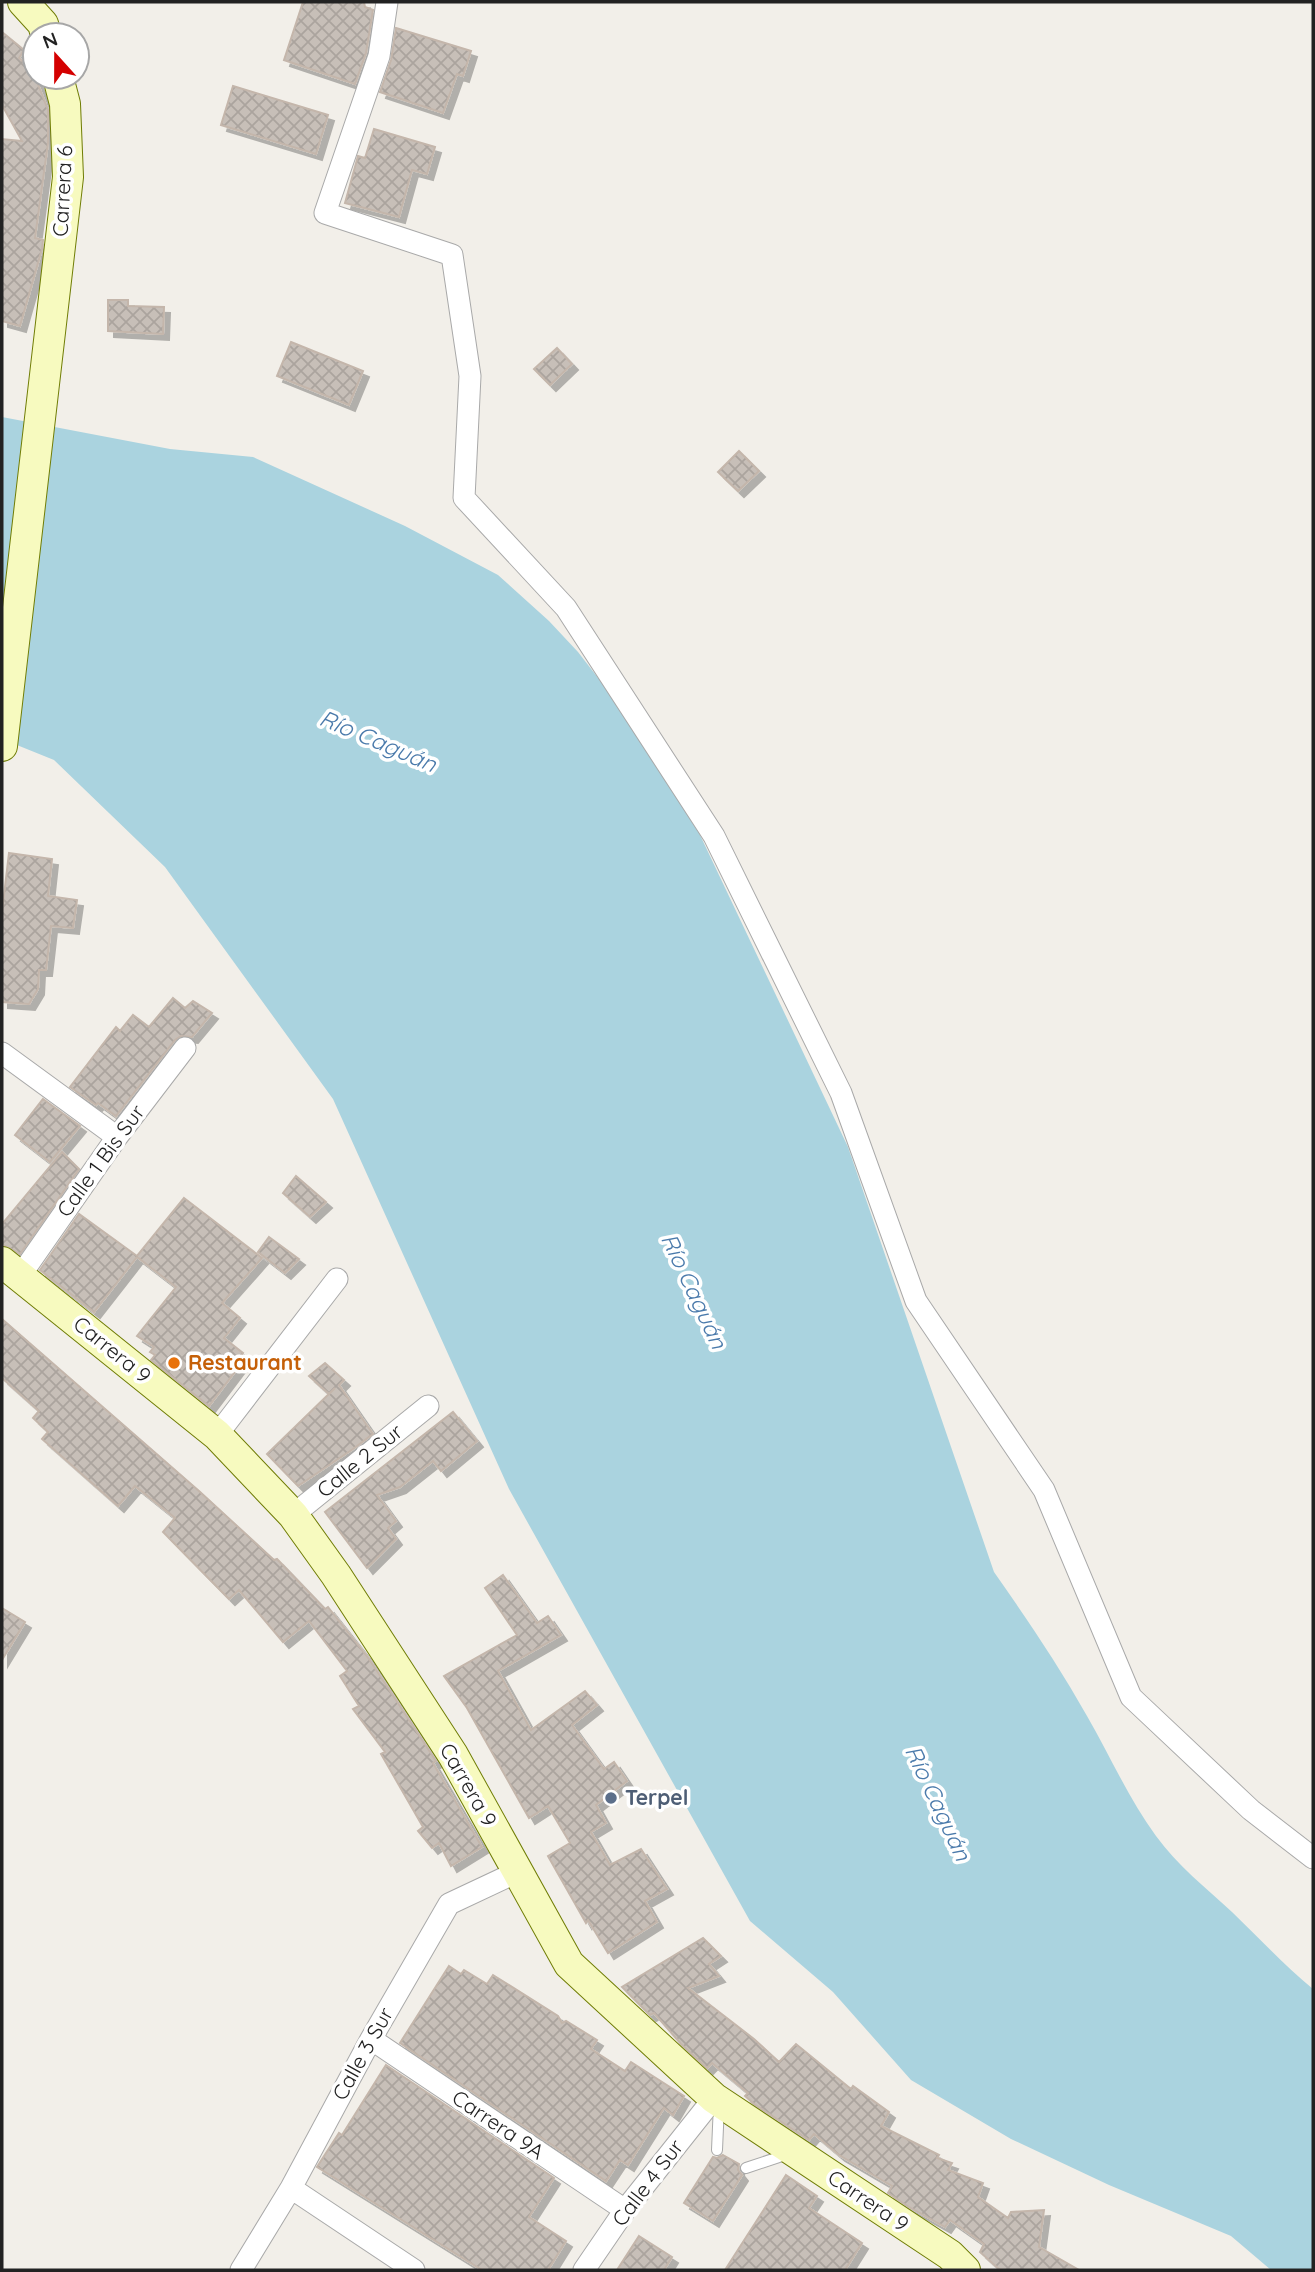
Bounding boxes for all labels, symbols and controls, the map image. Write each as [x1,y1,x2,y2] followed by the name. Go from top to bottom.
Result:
[21,21,91,91] north arrow
[39,26,61,54] text: N
[47,145,77,237] street label: Carrera 6
[315,703,442,778] water label: Río Caguán
[51,1099,150,1222] street label: Calle 1 Bis Sur
[655,1228,734,1354] water label: Río Caguán
[69,1310,157,1388] street label: Carrera 9
[188,1349,302,1375] place label: Restaurant
[166,1355,182,1371] marker: Restaurant
[311,1418,407,1503] street label: Calle 2 Sur
[435,1738,503,1831] street label: Carrera 9
[899,1740,978,1866] water label: Río Caguán
[625,1784,688,1810] place label: Terpel
[603,1790,619,1806] marker: Terpel
[326,2003,398,2104] street label: Calle 3 Sur
[448,2084,550,2164] street label: Carrera 9A
[606,2134,688,2231] street label: Calle 4 Sur
[823,2164,914,2237] street label: Carrera 9

